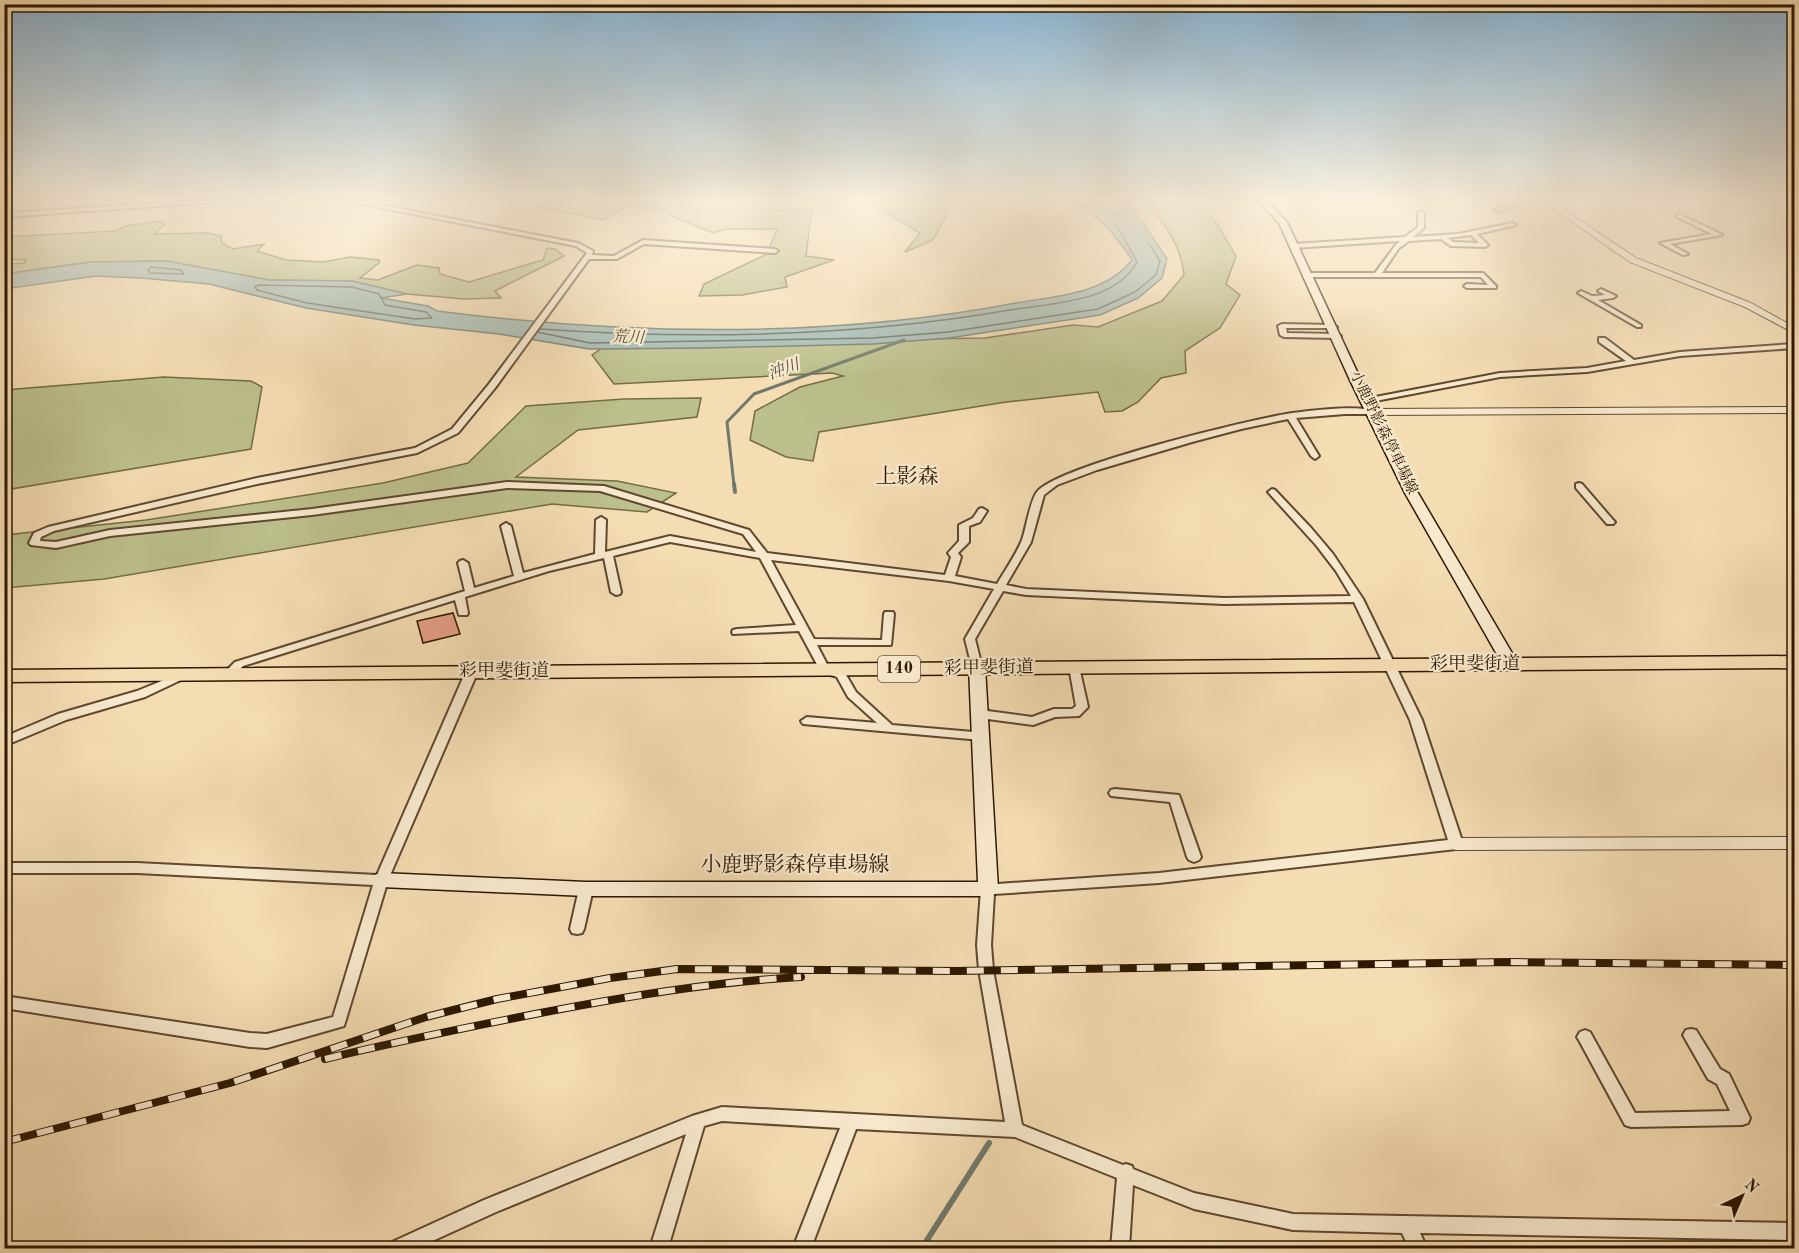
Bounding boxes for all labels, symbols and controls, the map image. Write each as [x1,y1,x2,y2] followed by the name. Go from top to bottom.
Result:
[612,327,646,347] water label: 荒川
[766,354,804,383] water label: 沖川
[1347,368,1421,497] street label: 小鹿野影森停車場線
[876,465,939,488] district label: 上影森
[1430,653,1520,673] street label: 彩甲斐街道
[878,656,920,682] road number: 140
[944,656,1034,678] street label: 彩甲斐街道
[459,660,549,680] street label: 彩甲斐街道
[701,853,890,876] street label: 小鹿野影森停車場線
[1712,1166,1772,1226] north arrow
[1741,1177,1762,1197] text: N

